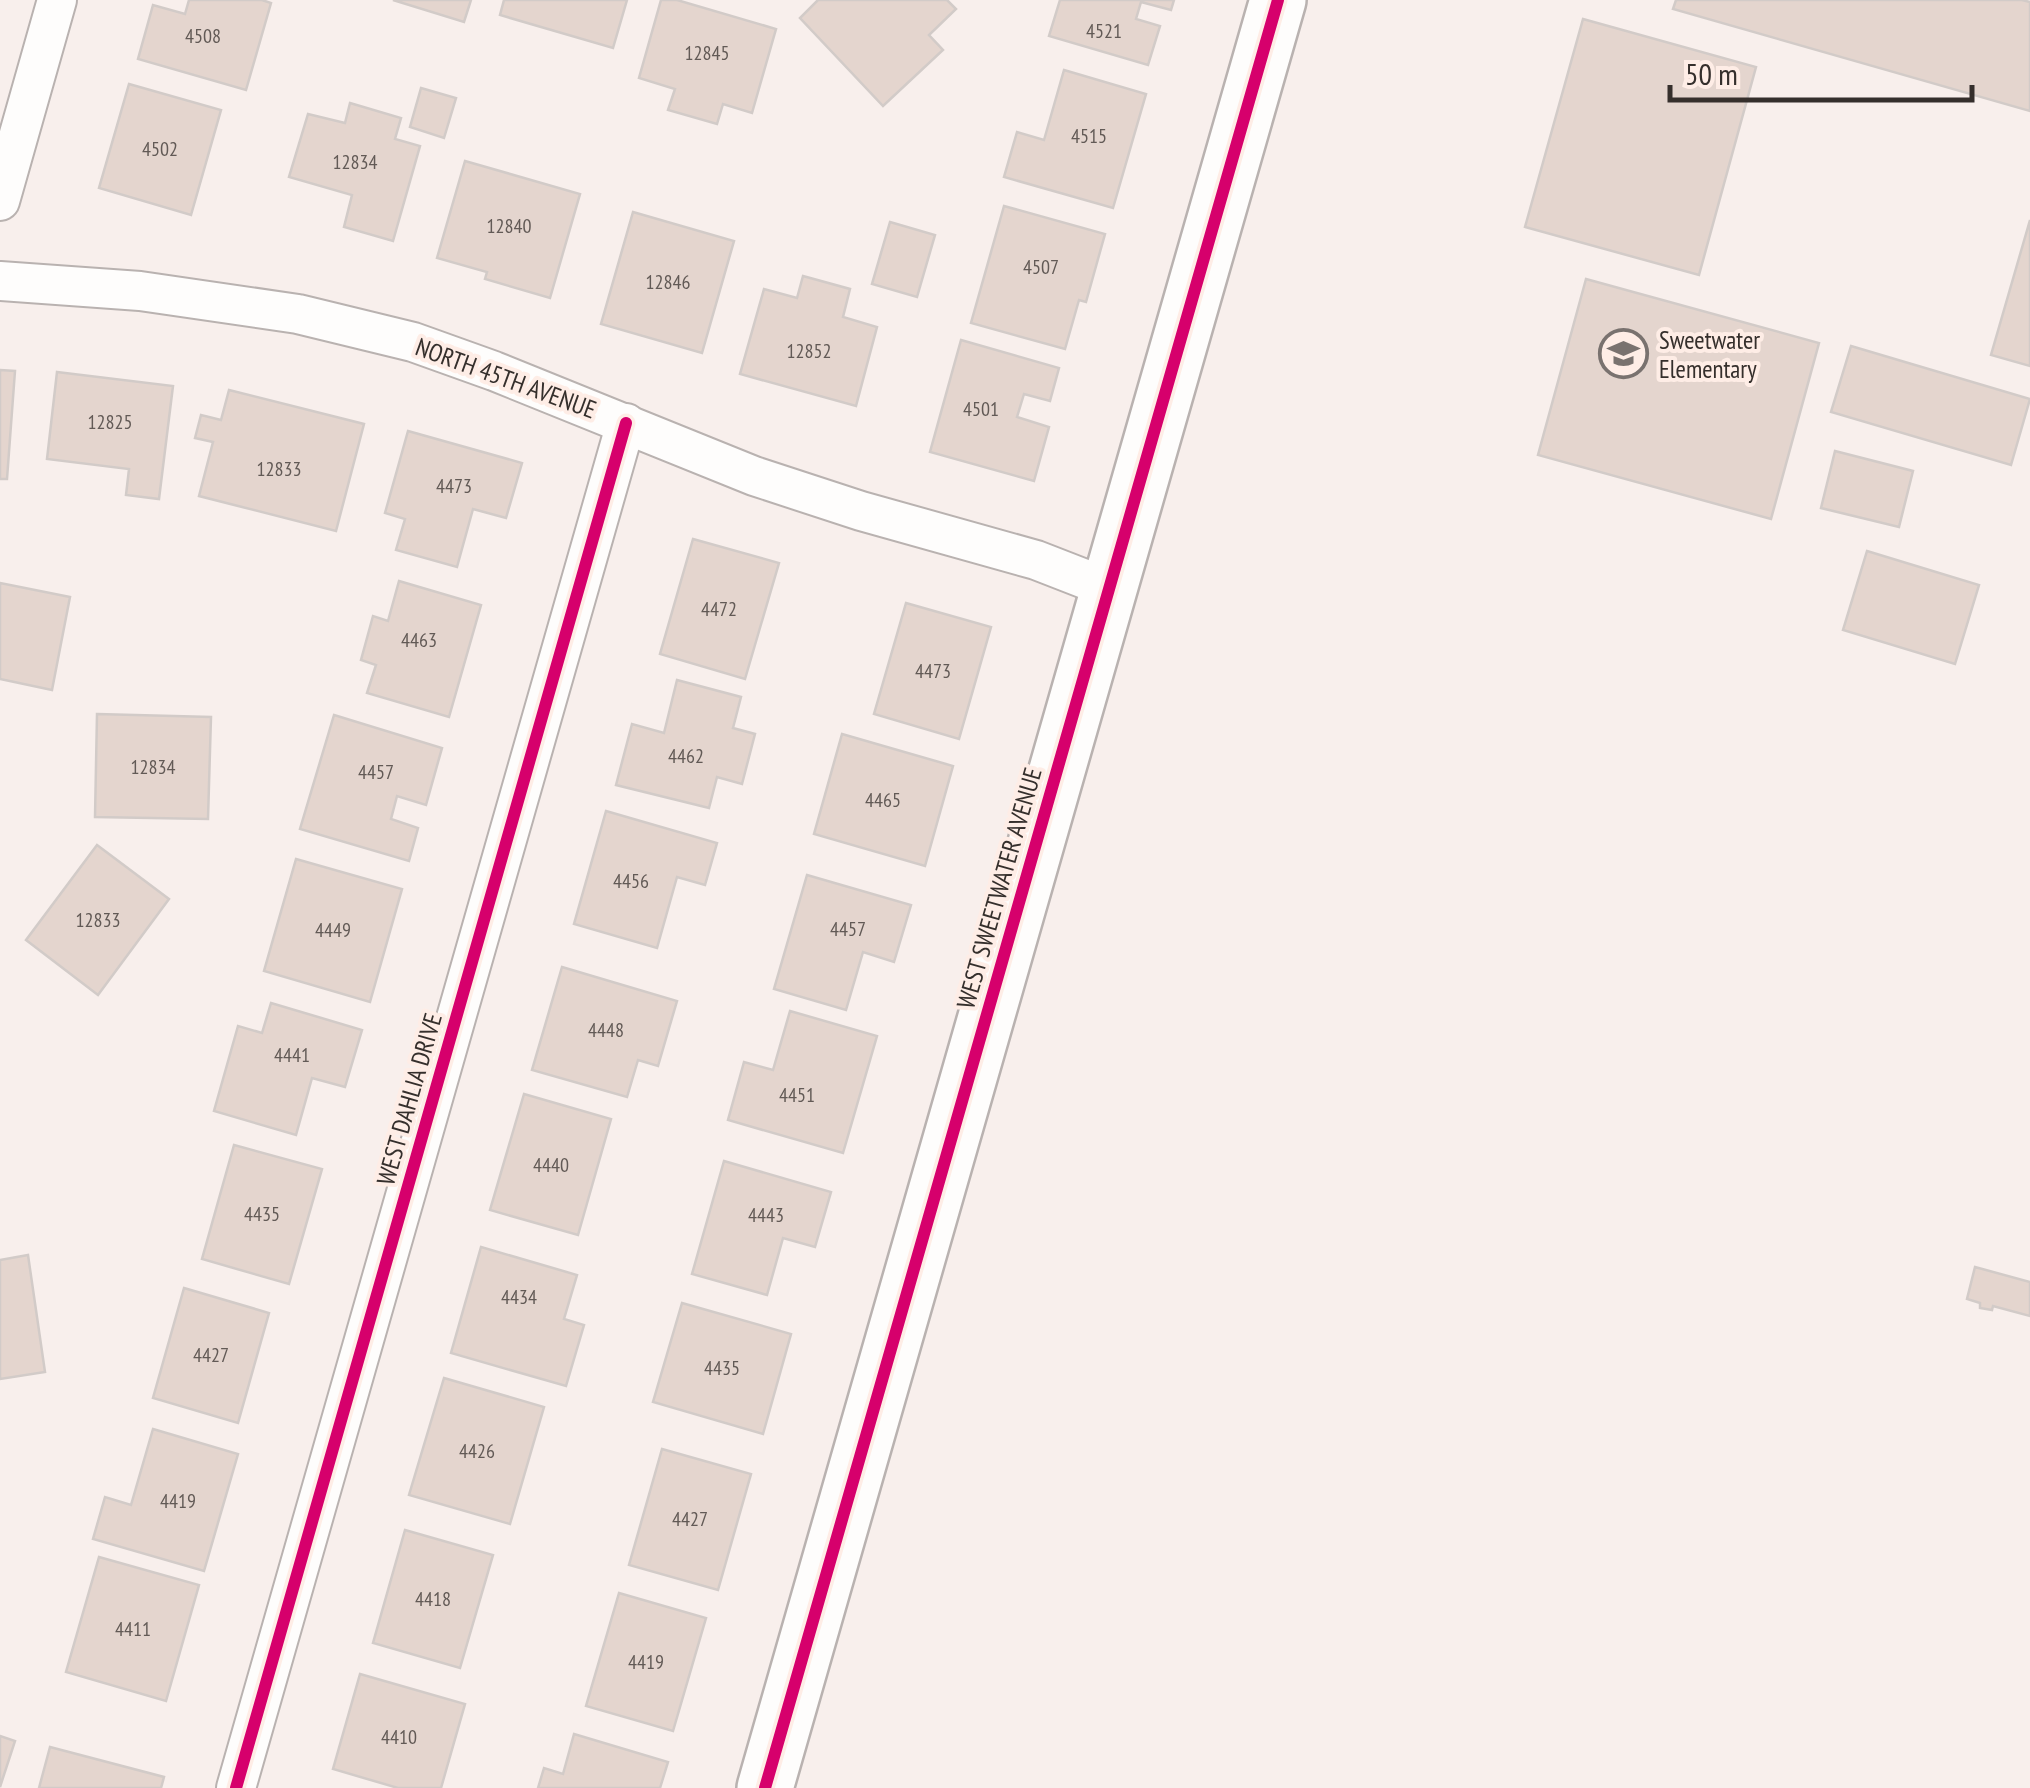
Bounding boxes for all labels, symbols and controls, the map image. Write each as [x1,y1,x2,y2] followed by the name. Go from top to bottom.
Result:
[1086,18,1122,44] house number: 4521
[185,23,221,49] house number: 4508
[685,40,730,66] house number: 12845
[1670,40,1972,102] scale bar
[1685,54,1738,93] text: 50 m
[1071,123,1107,149] house number: 4515
[142,136,178,162] house number: 4502
[333,149,378,175] house number: 12834
[487,213,532,239] house number: 12840
[1023,254,1059,280] house number: 4507
[646,269,691,295] house number: 12846
[1659,324,1760,385] place label: Sweetwater Elementary
[1598,328,1650,380] school or university icon: Sweetwater Elementary
[411,330,601,426] street label: NORTH 45TH AVENUE
[787,338,832,364] house number: 12852
[963,396,999,422] house number: 4501
[88,409,133,435] house number: 12825
[257,456,302,482] house number: 12833
[436,473,472,499] house number: 4473
[701,596,737,622] house number: 4472
[401,627,437,653] house number: 4463
[915,658,951,684] house number: 4473
[668,743,704,769] house number: 4462
[131,754,176,780] house number: 12834
[358,759,394,785] house number: 4457
[949,764,1049,1012] street label: WEST SWEETWATER AVENUE
[865,787,901,813] house number: 4465
[613,868,649,894] house number: 4456
[76,907,121,933] house number: 12833
[830,916,866,942] house number: 4457
[315,917,351,943] house number: 4449
[369,1009,449,1189] street label: WEST DAHLIA DRIVE
[588,1017,624,1043] house number: 4448
[274,1042,310,1068] house number: 4441
[779,1082,815,1108] house number: 4451
[533,1152,569,1178] house number: 4440
[244,1201,280,1227] house number: 4435
[748,1202,784,1228] house number: 4443
[501,1284,537,1310] house number: 4434
[193,1342,229,1368] house number: 4427
[704,1355,740,1381] house number: 4435
[459,1438,495,1464] house number: 4426
[160,1488,196,1514] house number: 4419
[672,1506,708,1532] house number: 4427
[415,1586,451,1612] house number: 4418
[115,1616,151,1642] house number: 4411
[628,1649,664,1675] house number: 4419
[381,1724,417,1750] house number: 4410

